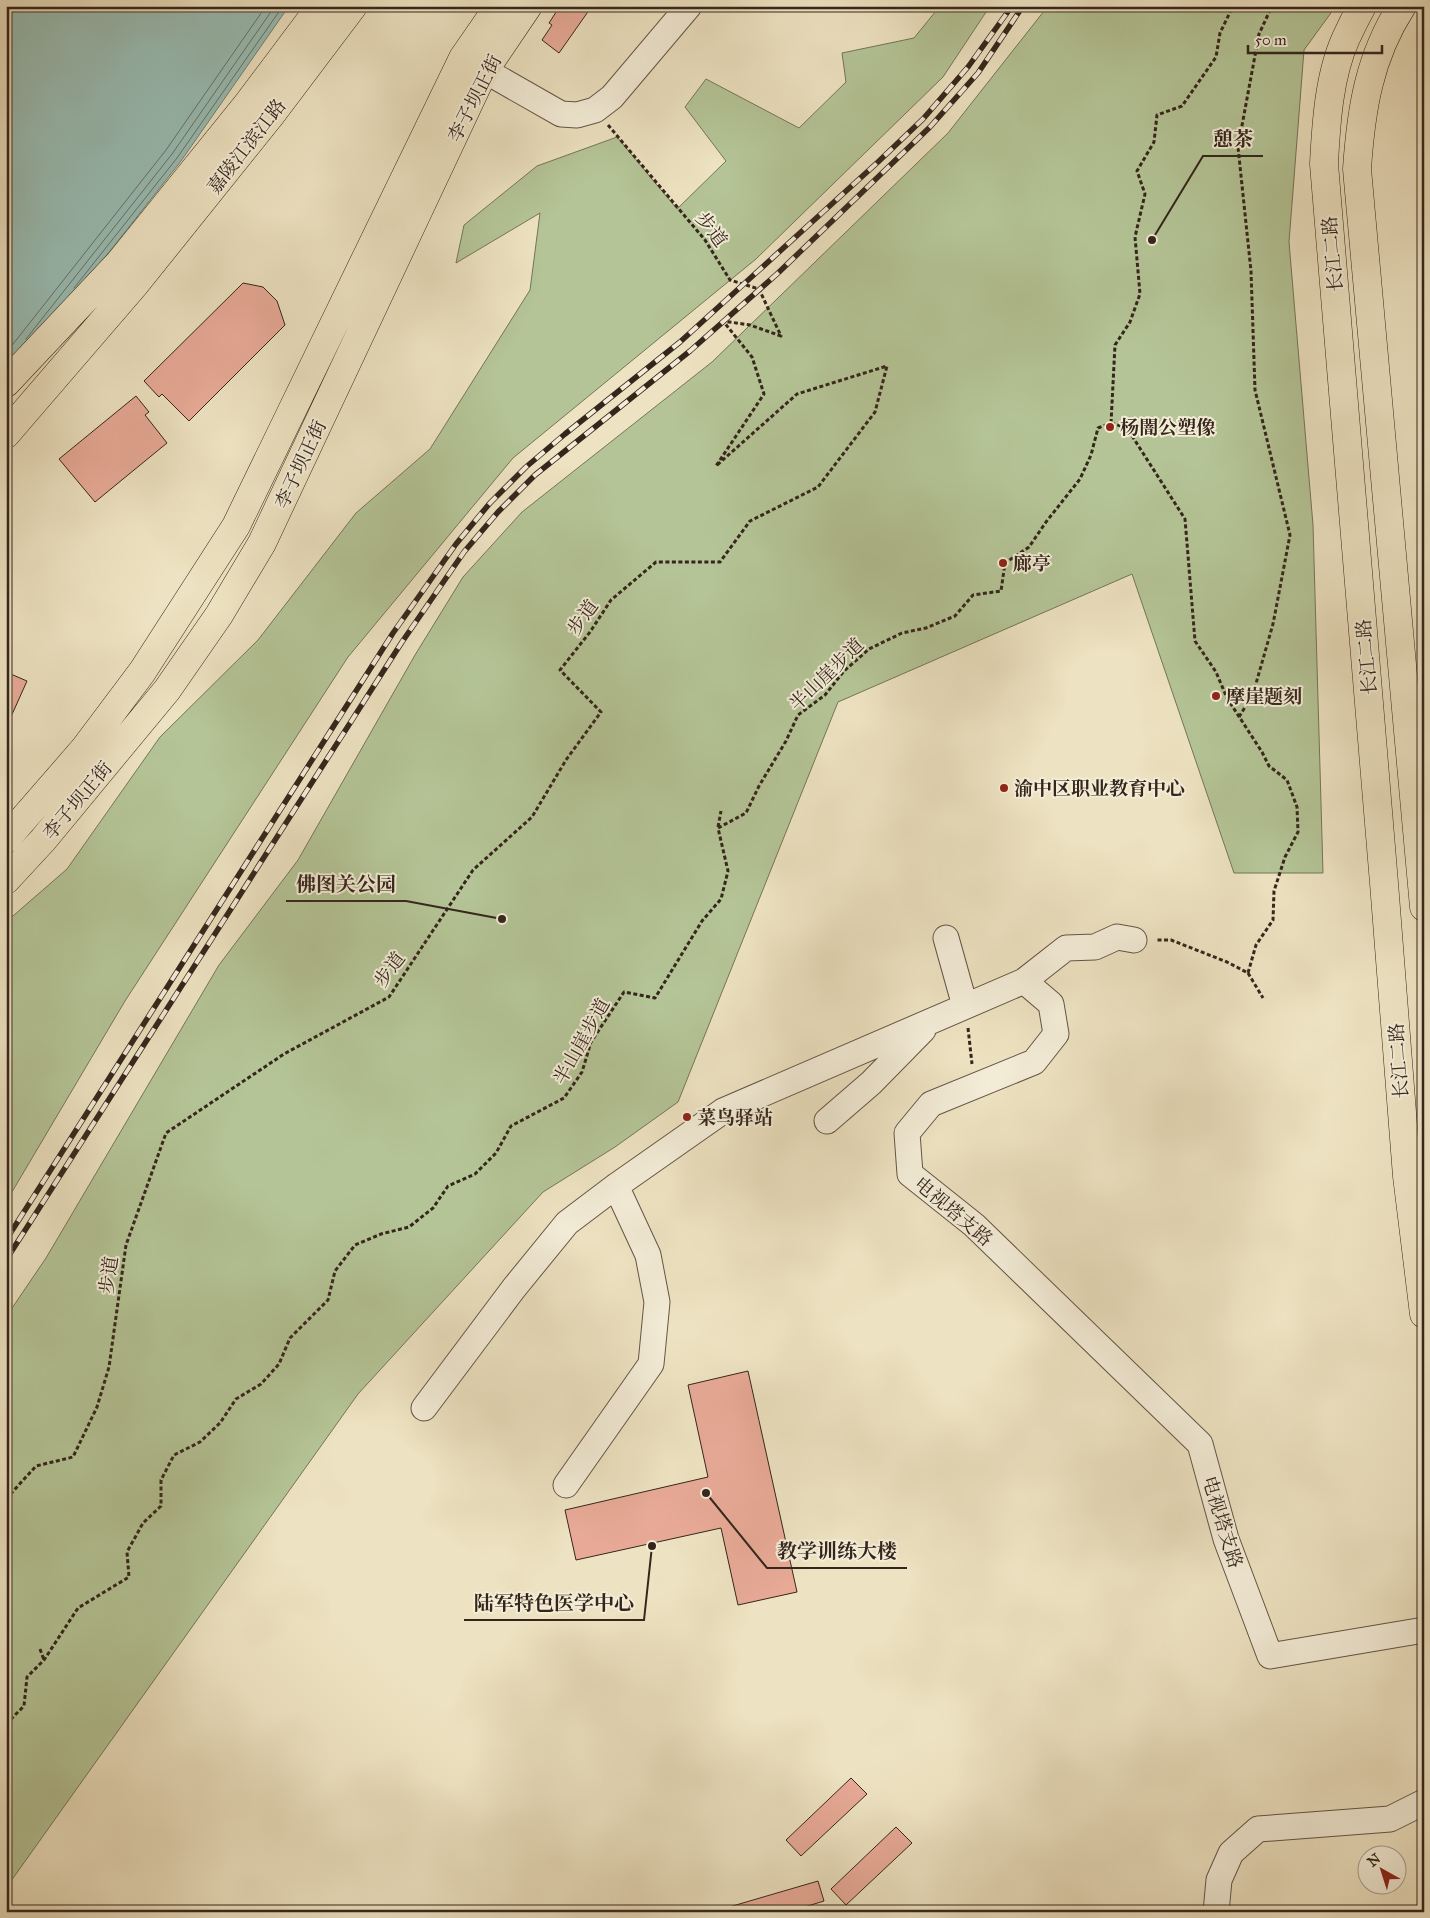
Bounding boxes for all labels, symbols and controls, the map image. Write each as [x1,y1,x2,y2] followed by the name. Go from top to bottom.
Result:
[1248,22,1381,54] scale bar
[1255,31,1287,49] text: 50 m
[443,51,506,146] street label: 李子坝正街
[202,94,291,198] street label: 嘉陵江滨江路
[1203,121,1263,156] callout: 憩茶
[1213,127,1253,151] text: 憩茶
[691,207,732,251] street label: 步道
[1318,215,1347,293] street label: 长江二路
[270,416,331,512] street label: 李子坝正街
[1120,416,1216,439] place label: 杨闇公塑像
[1104,421,1116,433] marker: 杨闇公塑像
[1013,552,1051,575] place label: 廊亭
[997,557,1009,569] marker: 廊亭
[562,595,603,639] street label: 步道
[1352,618,1381,696] street label: 长江二路
[784,633,869,716] street label: 半山崖步道
[1226,685,1302,708] place label: 摩崖题刻
[1210,690,1222,702] marker: 摩崖题刻
[38,757,117,844] street label: 李子坝正街
[1014,777,1185,800] place label: 渝中区职业教育中心
[998,782,1010,794] marker: 渝中区职业教育中心
[286,866,406,901] callout: 佛图关公园
[296,872,396,896] text: 佛图关公园
[369,947,410,991] street label: 步道
[548,994,615,1088] street label: 半山崖步道
[1384,1022,1413,1100] street label: 长江二路
[697,1106,773,1129] place label: 菜鸟驿站
[681,1111,693,1123] marker: 菜鸟驿站
[910,1172,997,1251] street label: 电视塔支路
[94,1255,123,1295] street label: 步道
[1198,1473,1247,1571] street label: 电视塔支路
[767,1533,907,1568] callout: 教学训练大楼
[777,1539,897,1563] text: 教学训练大楼
[464,1585,644,1620] callout: 陆军特色医学中心
[474,1591,634,1615] text: 陆军特色医学中心
[1358,1846,1408,1896] north arrow
[1364,1850,1384,1871] text: N

